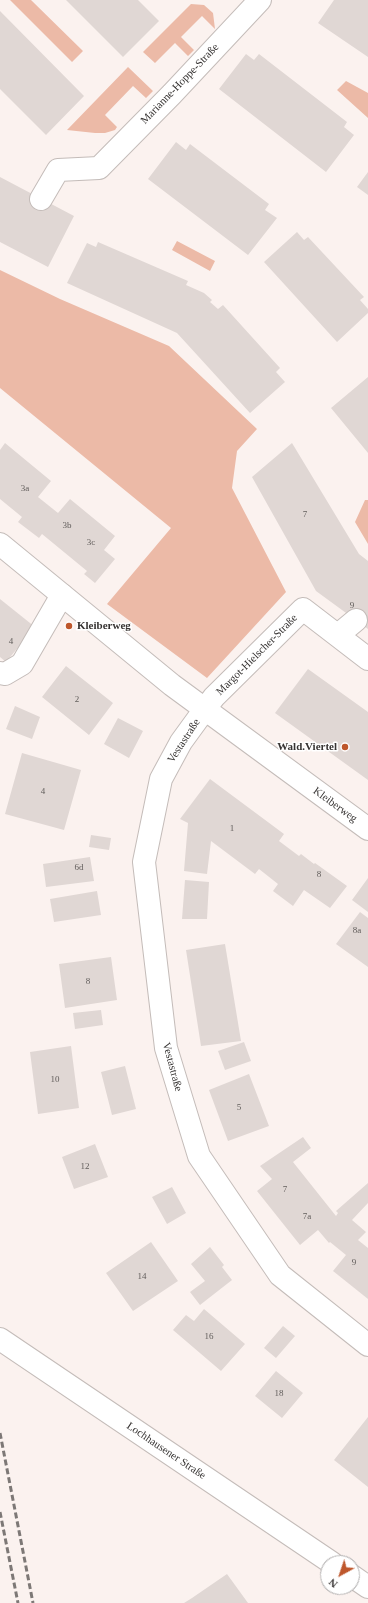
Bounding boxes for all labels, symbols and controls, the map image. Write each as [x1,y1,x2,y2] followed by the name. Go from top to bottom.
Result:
[138,41,222,127] street label: Marianne-Hoppe-Straße
[21,484,29,494] house number: 3a
[303,510,307,520] house number: 7
[62,521,72,531] house number: 3b
[87,538,95,548] house number: 3c
[350,601,354,611] house number: 9
[214,612,300,698] street label: Margot-Hielscher-Straße
[77,619,131,633] place label: Kleiberweg
[64,621,74,631] marker: Kleiberweg
[9,637,13,647] house number: 4
[75,695,79,705] house number: 2
[165,716,203,766] street label: Vestastraße
[277,740,337,754] place label: Wald.Viertel
[340,742,350,752] marker: Wald.Viertel
[310,785,360,825] street label: Kleiberweg
[41,787,45,797] house number: 4
[230,824,234,834] house number: 1
[74,863,84,873] house number: 6d
[317,870,321,880] house number: 8
[353,926,361,936] house number: 8a
[86,977,90,987] house number: 8
[159,1041,185,1093] street label: Vestastraße
[50,1075,60,1085] house number: 10
[237,1103,241,1113] house number: 5
[80,1162,90,1172] house number: 12
[283,1185,287,1195] house number: 7
[303,1212,311,1222] house number: 7a
[352,1258,356,1268] house number: 9
[138,1272,146,1282] house number: 14
[204,1332,214,1342] house number: 16
[274,1389,284,1399] house number: 18
[124,1420,208,1482] street label: Lochhausener Straße
[320,1555,360,1595] north arrow
[326,1576,340,1591] text: N

